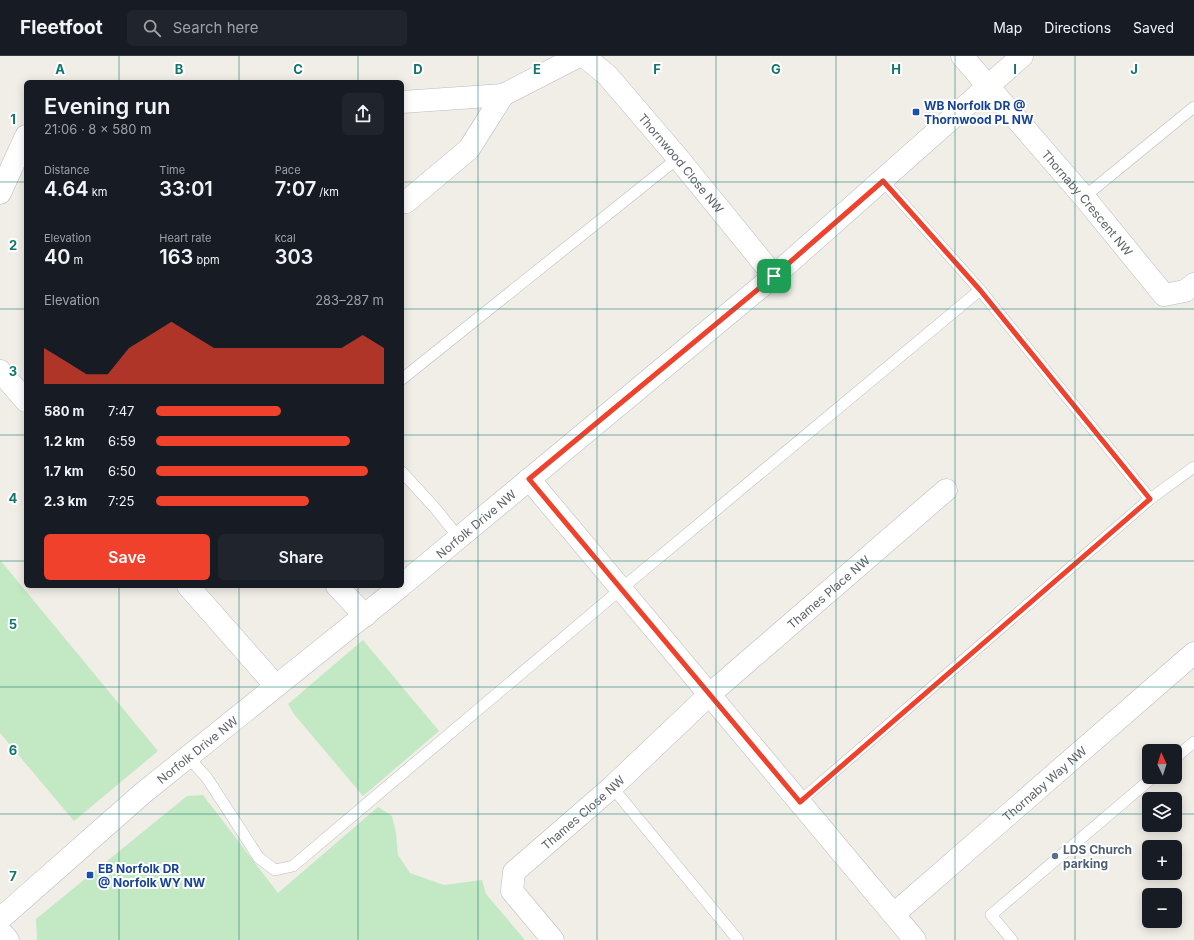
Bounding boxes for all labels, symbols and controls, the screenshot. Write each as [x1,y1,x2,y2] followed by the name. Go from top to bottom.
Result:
[127,10,407,46] search box
[20,16,103,39] text: Fleetfoot
[141,17,163,39] icon: search
[173,18,258,37] text: Search here
[993,19,1022,36] text: Map
[1044,19,1111,36] text: Directions
[1133,19,1174,36] text: Saved
[55,61,65,77] text: A
[175,61,184,77] text: B
[293,61,303,77] text: C
[413,61,423,77] text: D
[533,61,541,77] text: E
[653,61,661,77] text: F
[771,61,781,77] text: G
[891,61,901,77] text: H
[1013,61,1017,77] text: I
[1130,61,1138,77] text: J
[44,93,170,119] text: Evening run
[342,93,384,135] button: share
[924,98,1034,127] place label: WB Norfolk DR @ Thornwood PL NW
[911,107,921,117] marker: WB Norfolk DR @ Thornwood PL NW
[636,110,727,216] street label: Thornwood Close NW
[10,111,16,127] text: 1
[44,121,151,137] text: 21:06 · 8 × 580 m
[1039,147,1136,259] street label: Thornaby Crescent NW
[44,163,89,177] text: Distance
[159,163,185,177] text: Time
[275,163,301,177] text: Pace
[44,177,89,201] text: 4.64
[159,177,213,201] text: 33:01
[275,177,316,201] text: 7:07
[89,185,107,199] text: km
[316,185,339,199] text: /km
[44,231,91,245] text: Elevation
[159,231,211,245] text: Heart rate
[275,231,296,245] text: kcal
[9,237,17,253] text: 2
[44,245,71,269] text: 40
[159,245,193,269] text: 163
[275,245,313,269] text: 303
[71,253,83,267] text: m
[193,253,220,267] text: bpm
[757,259,791,293] pin
[763,265,785,287] icon: arrive
[44,292,100,308] text: Elevation
[315,292,384,308] text: 283–287 m
[9,363,17,379] text: 3
[44,403,84,419] text: 580 m
[108,403,134,419] text: 7:47
[44,433,85,449] text: 1.2 km
[108,433,136,449] text: 6:59
[44,463,84,479] text: 1.7 km
[108,463,136,479] text: 6:50
[433,486,519,561] street label: Norfolk Drive NW
[9,490,18,506] text: 4
[44,493,87,509] text: 2.3 km
[108,493,135,509] text: 7:25
[44,534,210,580] button: Save
[218,534,384,580] button: Share
[784,552,873,632] street label: Thames Place NW
[9,616,17,632] text: 5
[154,713,241,786] street label: Norfolk Drive NW
[9,742,17,758] text: 6
[999,743,1089,824] street label: Thornaby Way NW
[1142,744,1182,784] north arrow
[1142,744,1182,928] map controls
[538,772,627,853] street label: Thames Close NW
[1142,792,1182,832] button: layers
[1142,840,1182,880] button: +
[1063,842,1132,871] place label: LDS Church parking
[1050,851,1060,861] marker: LDS Church parking
[98,861,206,890] place label: EB Norfolk DR @ Norfolk WY NW
[9,868,17,884] text: 7
[85,870,95,880] marker: EB Norfolk DR @ Norfolk WY NW
[1142,888,1182,928] button: −

